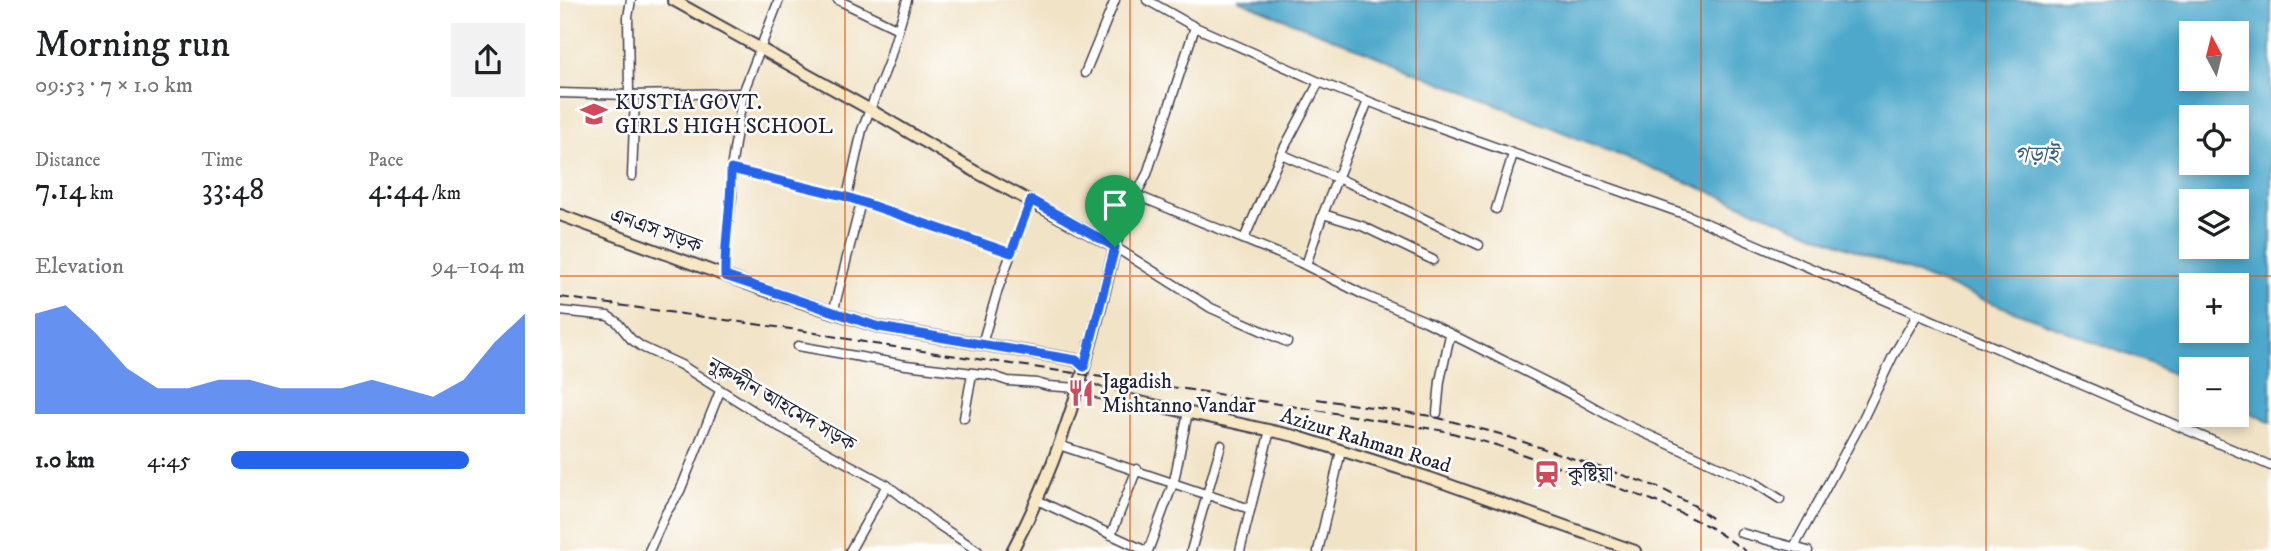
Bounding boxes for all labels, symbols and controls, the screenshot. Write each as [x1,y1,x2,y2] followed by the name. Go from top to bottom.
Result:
[35,21,230,69] text: Morning run
[2179,21,2249,91] north arrow
[2179,21,2249,427] map controls
[451,23,525,97] button: share
[35,71,193,100] text: 09:53 · 7 × 1.0 km
[615,90,833,140] place label: KUSTIA GOVT. GIRLS HIGH SCHOOL
[579,99,609,129] school or university icon: KUSTIA GOVT. GIRLS HIGH SCHOOL
[2179,105,2249,175] button: locate
[2014,140,2062,170] water label: গড়াই
[35,149,100,172] text: Distance
[202,149,243,172] text: Time
[368,149,403,172] text: Pace
[35,172,86,209] text: 7.14
[202,172,264,209] text: 33:48
[368,172,428,209] text: 4:44
[1085,175,1145,247] pin
[86,182,114,205] text: km
[428,182,461,205] text: /km
[1096,186,1134,224] icon: arrive
[2179,189,2249,259] button: layers
[606,202,706,260] street label: এনএস সড়ক
[35,252,124,281] text: Elevation
[432,252,525,281] text: 94–104 m
[2179,273,2249,343] button: +
[702,351,861,458] street label: নুরুদ্দীন আহমেদ সড়ক
[2179,357,2249,427] button: −
[1100,369,1256,419] place label: Jagadish Mishtanno Vandar
[1066,378,1096,408] restaurant icon: Jagadish Mishtanno Vandar
[1277,403,1455,479] street label: Azizur Rahman Road
[35,446,95,475] text: 1.0 km
[147,446,191,475] text: 4:45
[1532,459,1562,489] station icon: কুষ্টিয়া
[1567,462,1613,488] place label: কুষ্টিয়া

